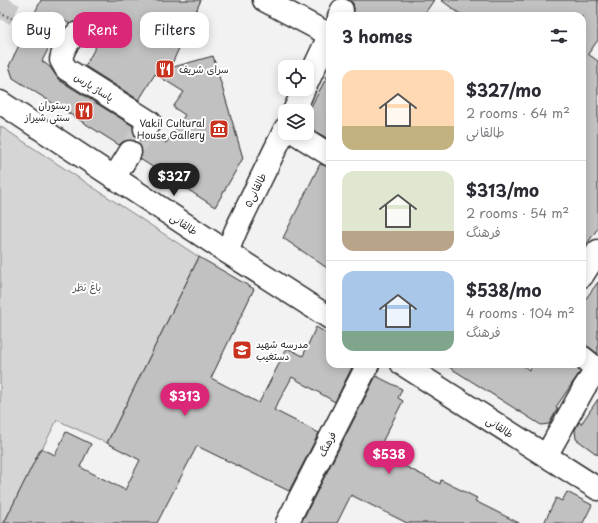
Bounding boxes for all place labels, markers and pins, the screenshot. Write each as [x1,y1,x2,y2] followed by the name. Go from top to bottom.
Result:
[154,58,176,80] restaurant icon: سرای شریف
[179,61,229,76] place label: سرای شریف
[24,97,70,125] place label: رستوران سنتی شیراز
[73,100,95,122] restaurant icon: رستوران سنتی شیراز
[137,115,205,142] place label: Vakil Cultural House Gallery
[208,118,230,140] museum icon: Vakil Cultural House Gallery
[150,163,198,197] pin: $327
[256,336,309,363] place label: مدرسه شهید دستغیب
[231,339,253,361] school or university icon: مدرسه شهید دستغیب
[161,383,209,417] pin: $313
[365,441,413,475] pin: $538

